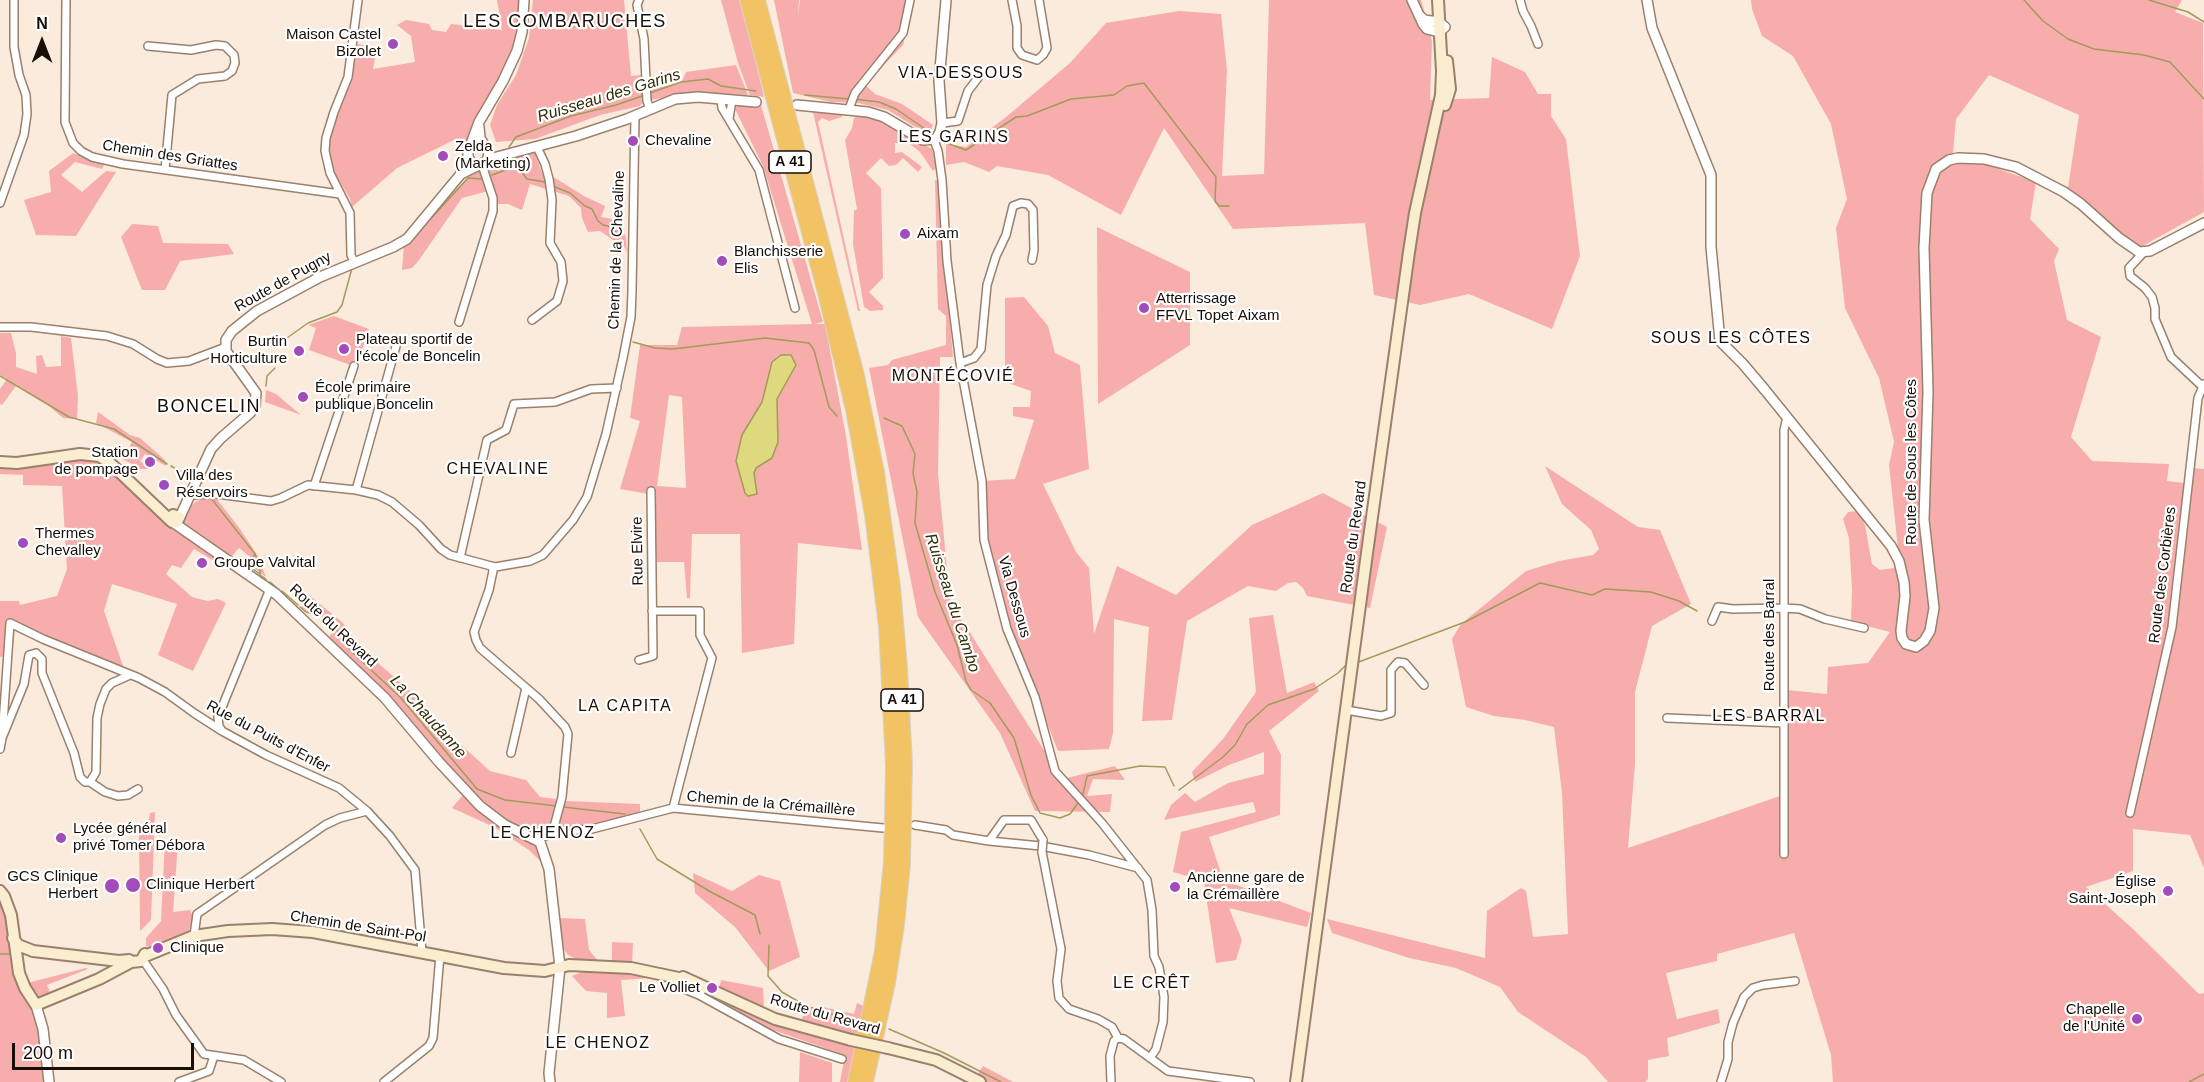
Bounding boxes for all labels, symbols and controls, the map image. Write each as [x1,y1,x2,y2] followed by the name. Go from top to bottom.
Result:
[463,11,667,33] district label: LES COMBARUCHES
[12,12,72,72] north arrow
[36,15,48,32] text: N
[286,26,381,61] place label: Maison Castel Bizolet
[386,37,400,51] marker: Maison Castel Bizolet
[898,64,1024,84] district label: VIA-DESSOUS
[535,65,683,127] water label: Ruisseau des Garins
[898,128,1010,148] district label: LES GARINS
[645,132,712,150] place label: Chevaline
[626,134,640,148] marker: Chevaline
[101,136,239,176] street label: Chemin des Griattes
[455,138,531,173] place label: Zelda (Marketing)
[436,149,450,163] marker: Zelda (Marketing)
[769,151,811,173] road number: A 41
[605,170,629,330] street label: Chemin de la Chevaline
[917,225,959,243] place label: Aixam
[898,227,912,241] marker: Aixam
[734,243,823,278] place label: Blanchisserie Elis
[232,248,334,316] street label: Route de Pugny
[715,254,729,268] marker: Blanchisserie Elis
[1156,290,1279,325] place label: Atterrissage FFVL Topet Aixam
[1137,301,1151,315] marker: Atterrissage FFVL Topet Aixam
[1651,329,1811,349] district label: SOUS LES CÔTES
[356,331,481,366] place label: Plateau sportif de l'école de Boncelin
[210,333,287,368] place label: Burtin Horticulture
[337,342,351,356] marker: Plateau sportif de l'école de Boncelin
[292,344,306,358] marker: Burtin Horticulture
[892,367,1014,387] district label: MONTÉCOVIÉ
[315,379,433,414] place label: École primaire publique Boncelin
[1903,379,1921,545] street label: Route de Sous les Côtes
[296,390,310,404] marker: École primaire publique Boncelin
[157,396,261,418] district label: BONCELIN
[55,444,138,479] place label: Station de pompage
[143,455,157,469] marker: Station de pompage
[446,460,550,480] district label: CHEVALINE
[176,467,248,502] place label: Villa des Réservoirs
[157,478,171,492] marker: Villa des Réservoirs
[1337,480,1371,594] street label: Route du Revard
[2146,506,2180,644] street label: Route des Corbières
[628,516,648,586] street label: Rue Elvire
[35,525,101,560] place label: Thermes Chevalley
[920,531,984,675] water label: Ruisseau du Cambo
[16,536,30,550] marker: Thermes Chevalley
[214,554,315,572] place label: Groupe Valvital
[994,554,1034,640] street label: Via Dessous
[195,556,209,570] marker: Groupe Valvital
[1761,579,1779,691] street label: Route des Barral
[285,581,381,671] street label: Route du Revard
[386,672,470,762] water label: La Chaudanne
[881,689,923,711] road number: A 41
[203,697,333,777] street label: Rue du Puits d'Enfer
[578,697,672,717] district label: LA CAPITA
[1712,707,1826,727] district label: LES BARRAL
[686,788,856,820] street label: Chemin de la Crémaillère
[73,820,205,855] place label: Lycée général privé Tomer Débora
[490,824,596,844] district label: LE CHENOZ
[54,831,68,845] marker: Lycée général privé Tomer Débora
[7,868,98,903] place label: GCS Clinique Herbert
[1187,869,1305,904] place label: Ancienne gare de la Crémaillère
[2068,873,2156,908] place label: Église Saint-Joseph
[124,876,142,894] marker: Clinique Herbert
[146,876,254,894] place label: Clinique Herbert
[103,877,121,895] marker: GCS Clinique Herbert
[1168,880,1182,894] marker: Ancienne gare de la Crémaillère
[2161,884,2175,898] marker: Église Saint-Joseph
[289,907,427,947] street label: Chemin de Saint-Pol
[170,939,224,957] place label: Clinique
[151,941,165,955] marker: Clinique
[1113,974,1191,994] district label: LE CRÊT
[639,979,700,997] place label: Le Volliet
[705,981,719,995] marker: Le Volliet
[768,991,882,1039] street label: Route du Revard
[2063,1001,2125,1036] place label: Chapelle de l'Unité
[2130,1012,2144,1026] marker: Chapelle de l'Unité
[15,1031,196,1069] scale bar
[545,1034,651,1054] district label: LE CHENOZ
[23,1043,73,1063] text: 200 m

